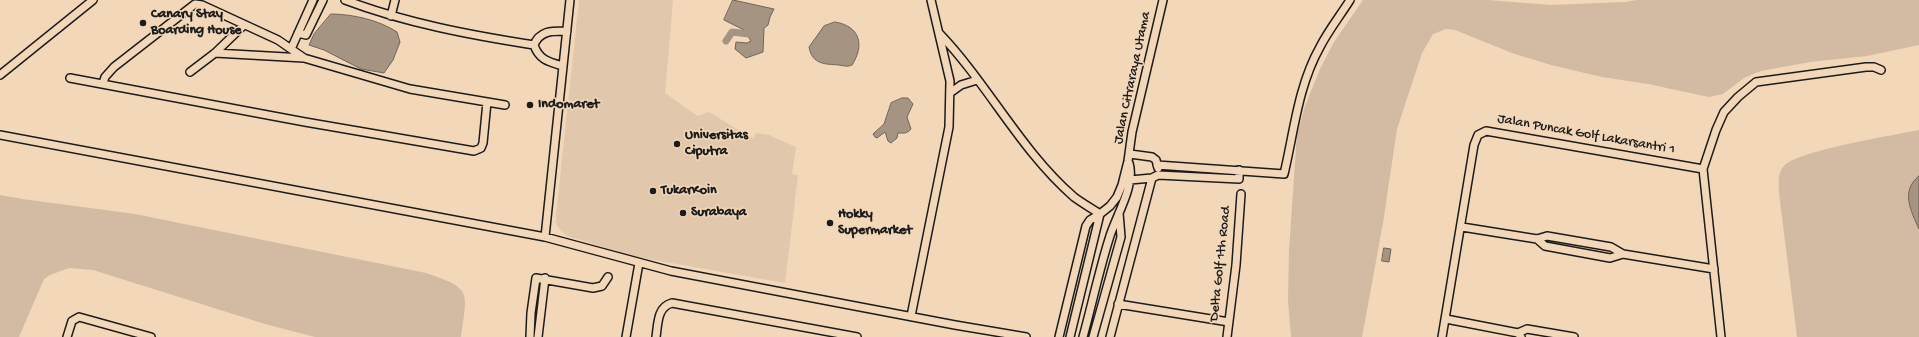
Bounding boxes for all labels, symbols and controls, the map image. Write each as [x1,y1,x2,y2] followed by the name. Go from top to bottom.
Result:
[151,7,242,40] place label: Canary Stay Boarding House
[1111,10,1155,146] street label: Jalan Citraraya Utama
[138,18,148,28] marker: Canary Stay Boarding House
[538,97,599,113] place label: Indomaret
[525,100,535,110] marker: Indomaret
[1496,111,1676,159] street label: Jalan Puncak Golf Lakarsantri 1
[685,128,748,160] place label: Universitas Ciputra
[672,139,682,149] marker: Universitas Ciputra
[661,183,717,199] place label: TukarKoin
[648,186,658,196] marker: TukarKoin
[691,205,747,221] place label: Surabaya
[1207,206,1235,322] street label: Delta Golf 1th Road
[838,207,912,240] place label: Hokky Supermarket
[678,208,688,218] marker: Surabaya
[825,218,835,228] marker: Hokky Supermarket

